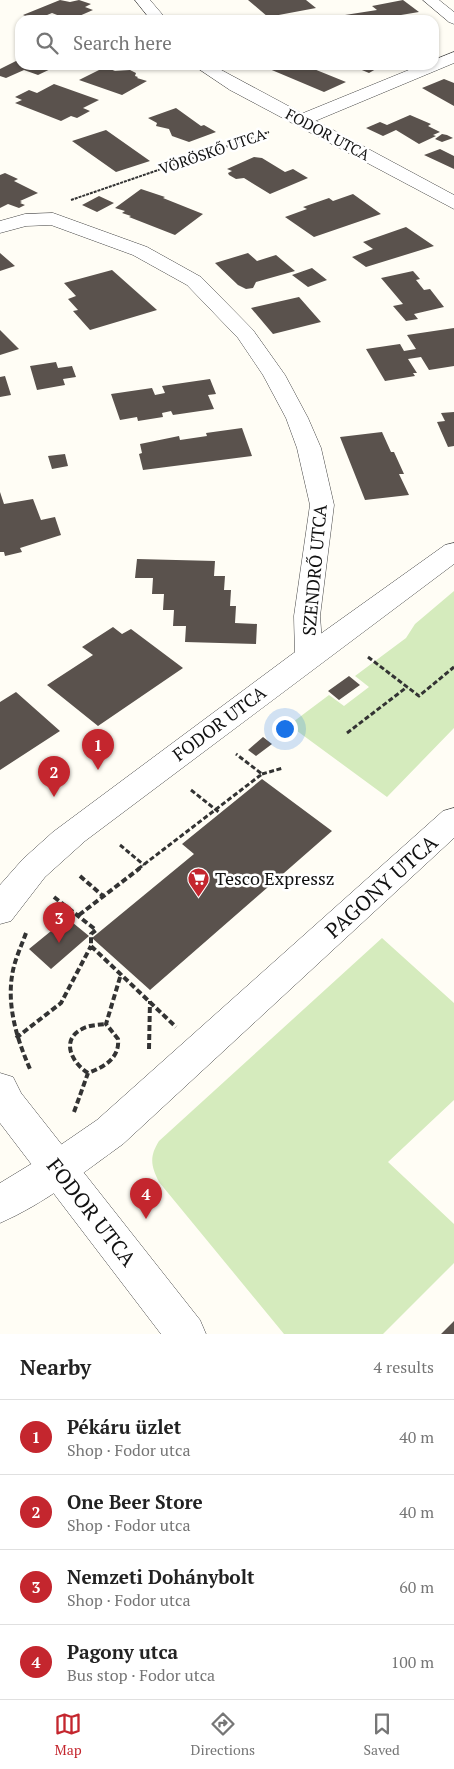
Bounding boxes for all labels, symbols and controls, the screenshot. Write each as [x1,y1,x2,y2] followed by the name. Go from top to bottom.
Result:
[15,15,439,70] search box
[33,29,61,57] icon: search
[73,30,172,55] text: Search here
[282,103,374,165] street label: FODOR UTCA
[156,123,269,179] street label: VÖRÖSKŐ UTCA
[296,503,332,637] street label: SZENDRŐ UTCA
[167,680,271,766] street label: FODOR UTCA
[272,716,298,742] your location
[82,729,114,770] pin: 1
[38,756,70,797] pin: 2
[319,828,444,944] street label: PAGONY UTCA
[187,866,211,897] supermarket icon: Tesco Expressz
[215,866,335,890] place label: Tesco Expressz
[43,902,75,943] pin: 3
[41,1152,143,1272] street label: FODOR UTCA
[130,1178,162,1219] pin: 4
[20,1353,91,1381] text: Nearby
[374,1356,434,1378] text: 4 results
[67,1414,181,1439] text: Pékáru üzlet
[31,1426,41,1448] text: 1
[399,1426,434,1448] text: 40 m
[67,1439,190,1461] text: Shop · Fodor utca
[67,1489,203,1514] text: One Beer Store
[31,1501,41,1523] text: 2
[399,1501,434,1523] text: 40 m
[67,1514,190,1536] text: Shop · Fodor utca
[67,1564,255,1589] text: Nemzeti Dohánybolt
[31,1576,41,1598] text: 3
[399,1576,434,1598] text: 60 m
[67,1589,190,1611] text: Shop · Fodor utca
[67,1639,178,1664] text: Pagony utca
[31,1651,41,1673] text: 4
[391,1651,434,1673] text: 100 m
[67,1664,215,1686] text: Bus stop · Fodor utca
[54,1710,82,1759] tab: Map
[191,1710,255,1759] tab: Directions
[364,1710,400,1759] tab: Saved

